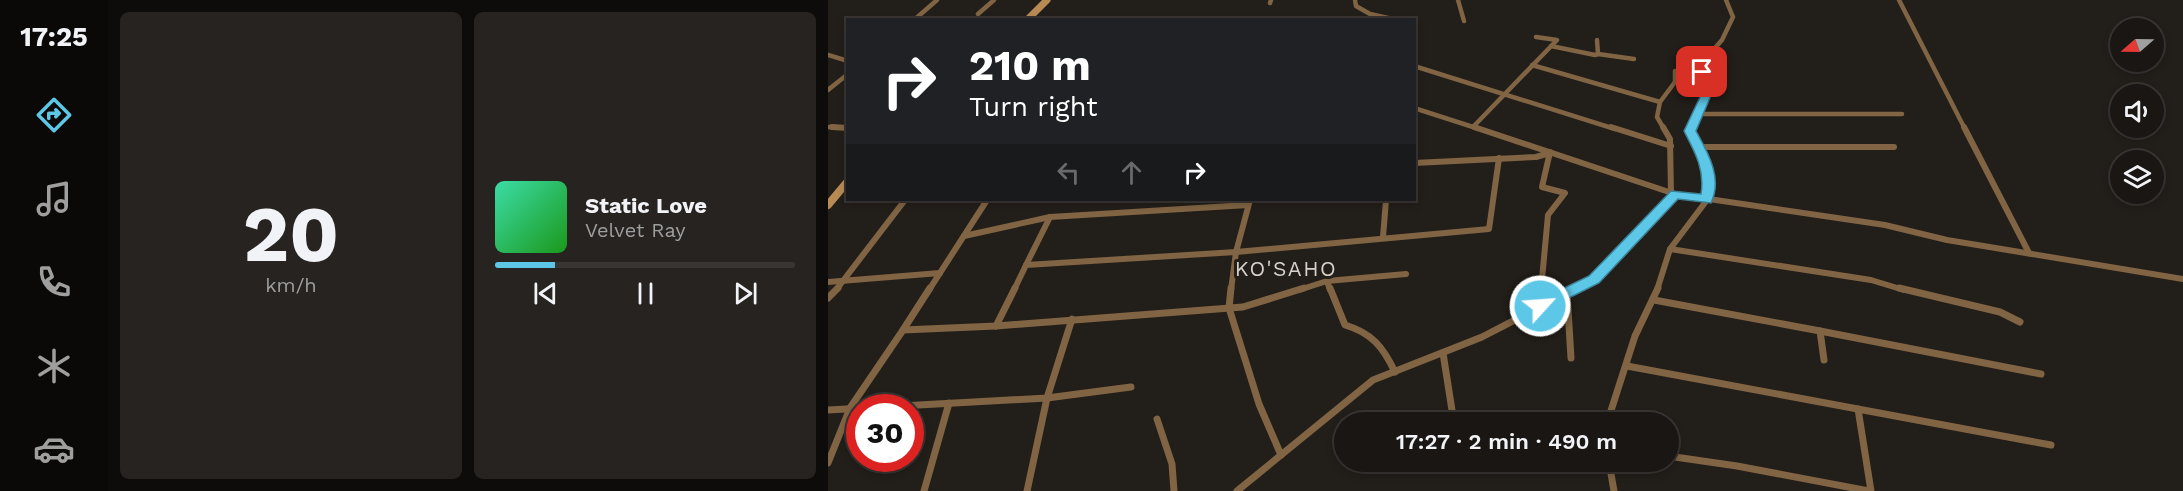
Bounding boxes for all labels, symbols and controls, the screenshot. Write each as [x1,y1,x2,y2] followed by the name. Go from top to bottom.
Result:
[2110,18,2164,72] north arrow
[2110,18,2164,204] map controls
[20,21,88,53] text: 17:25
[969,41,1091,90] text: 210 m
[870,42,948,120] icon: right
[1676,46,1727,97] pin
[1685,55,1718,88] icon: arrive
[2110,84,2164,138] button: sound
[969,91,1098,123] text: Turn right
[33,94,75,136] icon: directions
[2110,150,2164,204] button: layers
[1052,156,1085,189] icon: left
[1115,156,1148,189] icon: ahead
[1178,156,1211,189] icon: right
[33,178,75,220] icon: music
[243,188,339,280] text: 20
[585,193,707,218] text: Static Love
[585,218,686,242] text: Velvet Ray
[1235,256,1337,281] district label: KO'SAHO
[33,261,75,303] icon: phone
[265,273,317,297] text: km/h
[1508,274,1572,338] position arrow
[529,277,562,310] icon: previous
[629,277,662,310] icon: pause
[729,277,762,310] icon: next
[33,345,75,387] icon: climate
[846,394,924,472] speed limit sign: 30
[33,428,75,470] icon: car
[1396,429,1617,454] text: 17:27 · 2 min · 490 m

